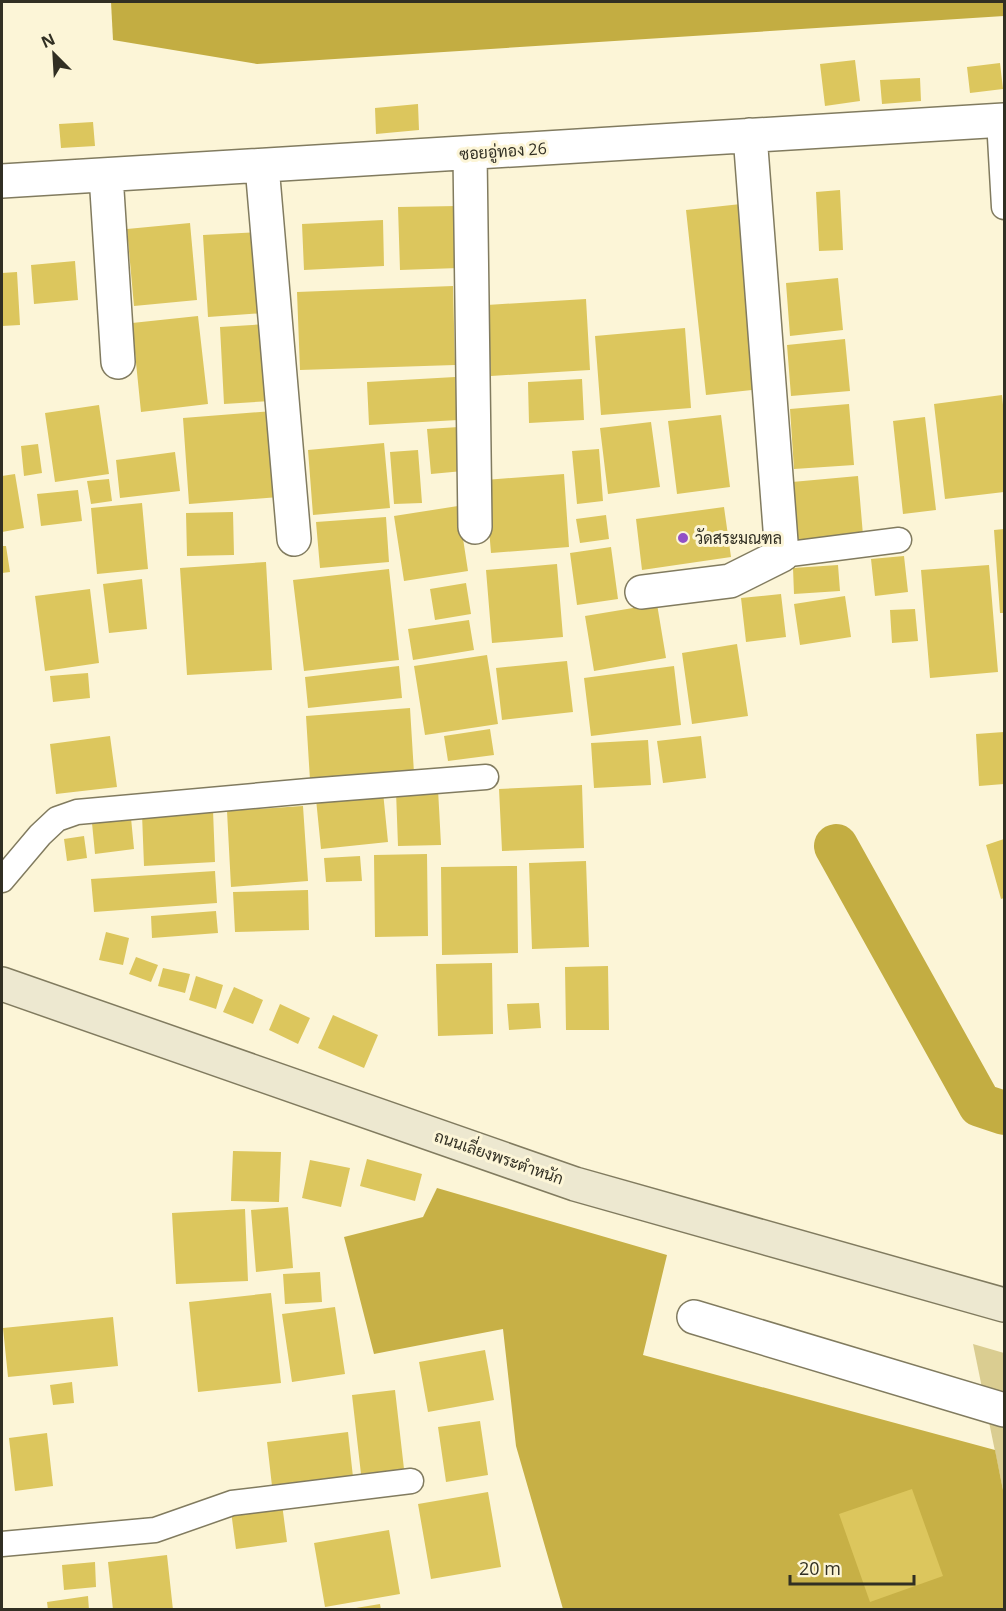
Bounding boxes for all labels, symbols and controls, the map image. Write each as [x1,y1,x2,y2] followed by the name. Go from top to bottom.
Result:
[24,24,84,84] north arrow
[37,28,58,53] text: N
[459,137,547,166] street label: ซอยอู่ทอง 26
[695,527,782,549] place label: วัดสระมณฑล
[676,531,690,545] marker: วัดสระมณฑล
[432,1122,567,1189] street label: ถนนเลี่ยงพระตำหนัก
[790,1548,914,1586] scale bar
[799,1556,841,1580] text: 20 m

